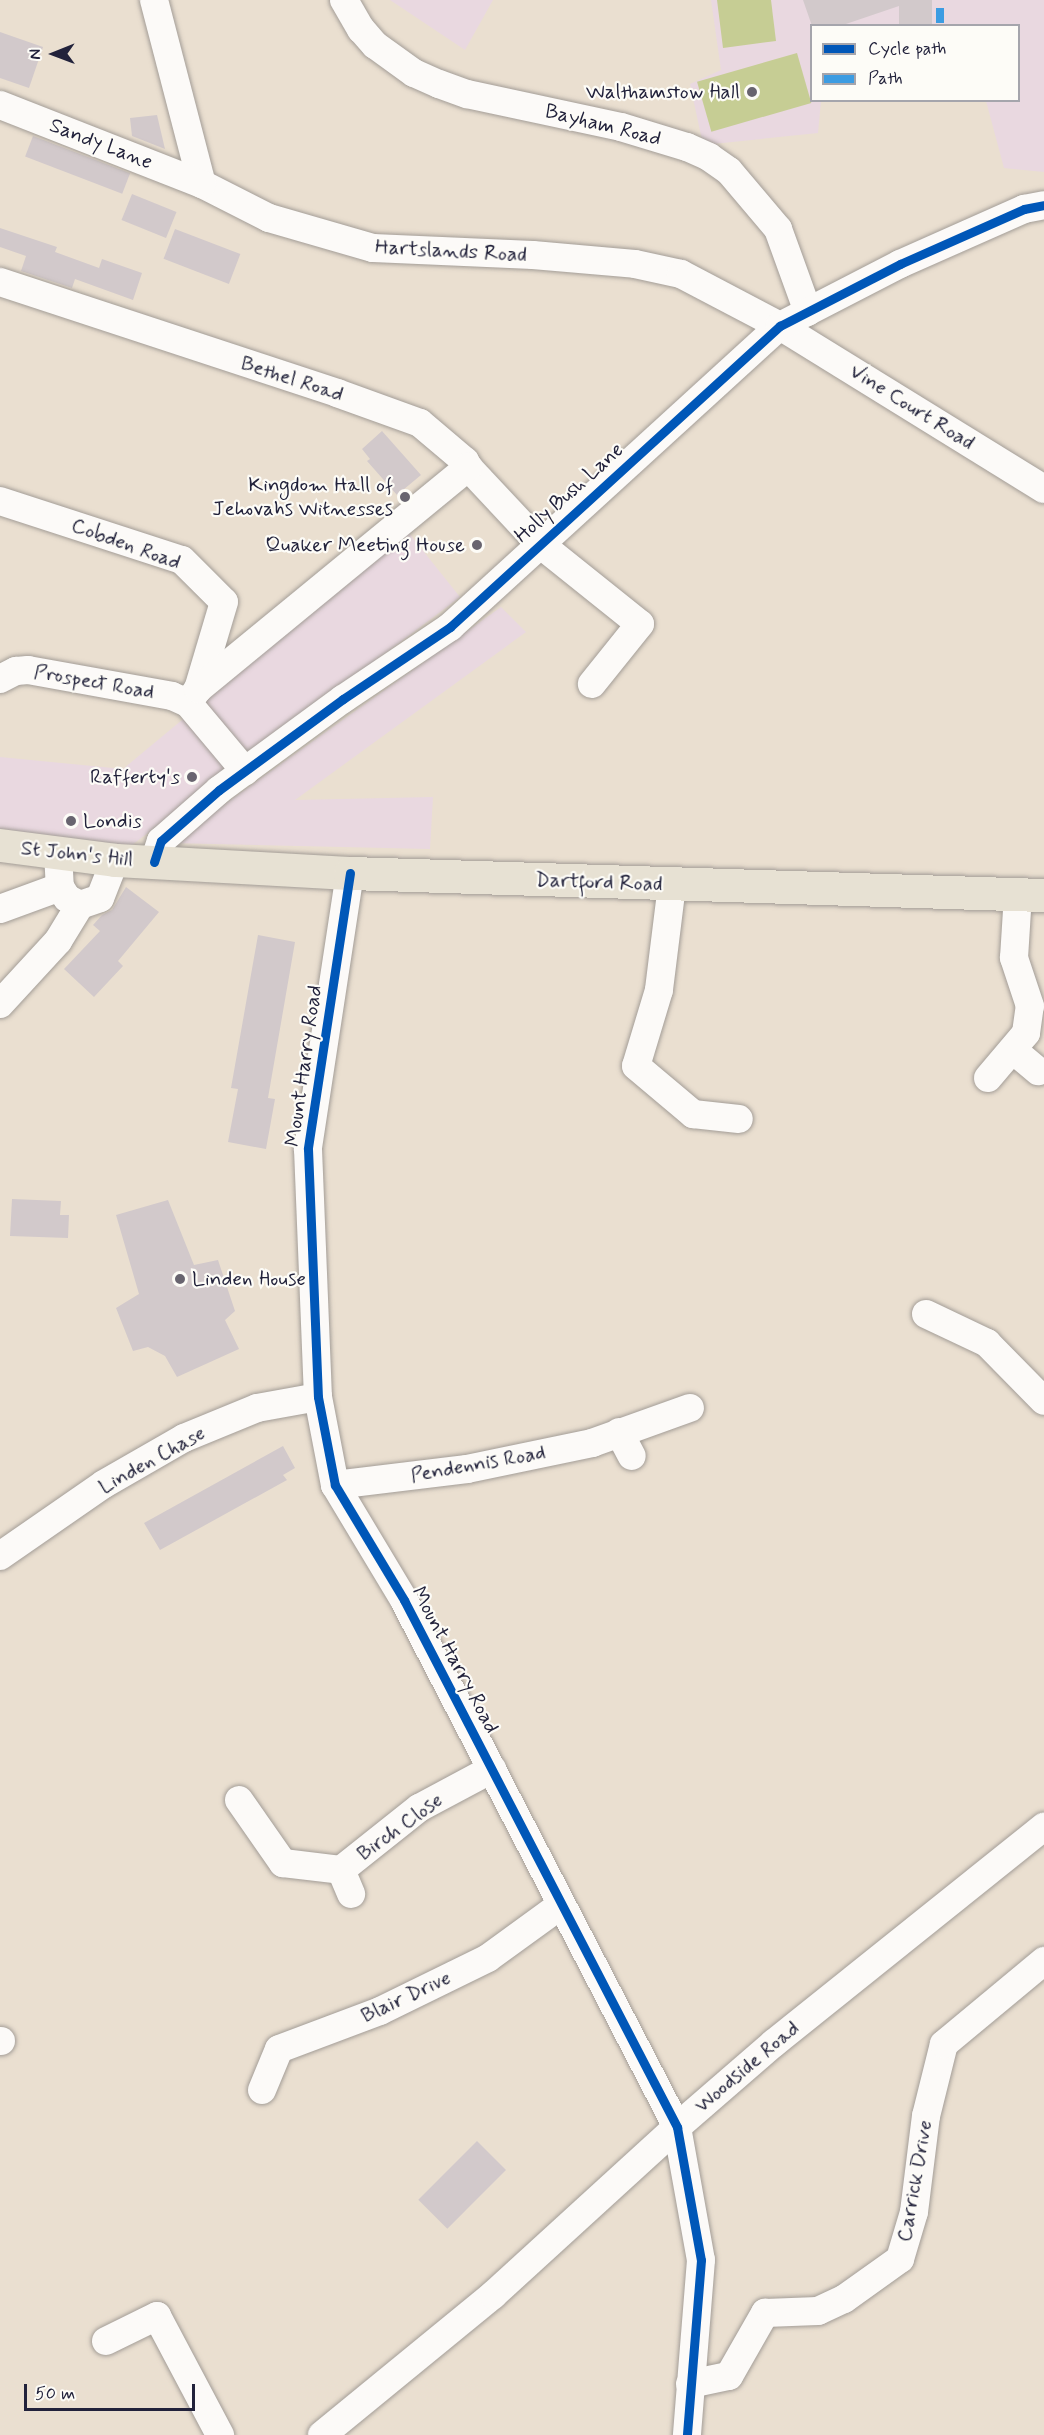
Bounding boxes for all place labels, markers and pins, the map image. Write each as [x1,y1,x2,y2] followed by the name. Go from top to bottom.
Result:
[583,79,740,105] place label: Walthamstow Hall
[745,85,759,99] marker: Walthamstow Hall
[212,472,393,522] place label: Kingdom Hall of Jehovahs Witnesses
[398,490,412,504] marker: Kingdom Hall of Jehovahs Witnesses
[265,532,465,558] place label: Quaker Meeting House
[470,538,484,552] marker: Quaker Meeting House
[90,764,180,790] place label: Rafferty's
[185,770,199,784] marker: Rafferty's
[83,808,142,834] place label: Londis
[64,814,78,828] marker: Londis
[192,1266,308,1292] place label: Linden House
[173,1272,187,1286] marker: Linden House

